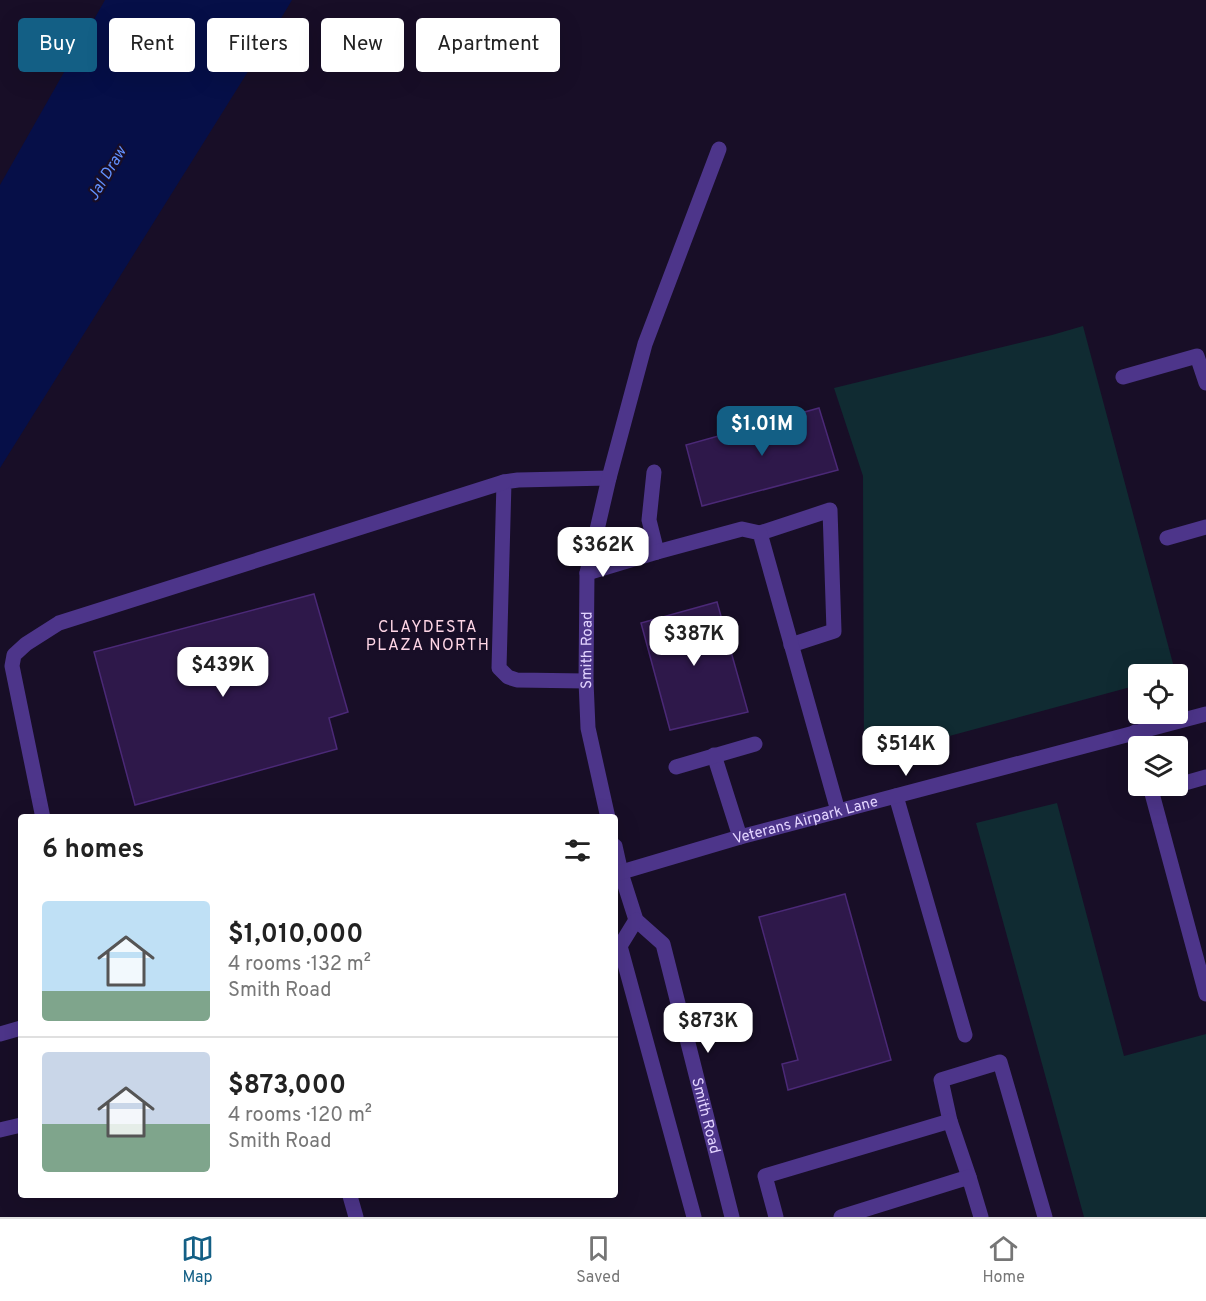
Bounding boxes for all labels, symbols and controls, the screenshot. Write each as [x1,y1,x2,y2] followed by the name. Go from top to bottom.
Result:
[18,18,97,72] chip: Buy
[109,18,195,72] chip: Rent
[207,18,309,72] chip: Filters
[321,18,404,72] chip: New
[416,18,560,72] chip: Apartment
[84,142,132,205] water label: Jal Draw
[713,406,811,457] pin: $1.01M
[731,412,793,438] text: $1.01M
[561,527,645,578] pin: $362K
[572,533,634,559] text: $362K
[578,611,598,689] street label: Smith Road
[652,616,736,667] pin: $387K
[366,618,490,656] district label: CLAYDESTA PLAZA NORTH
[663,622,725,648] text: $387K
[181,647,265,698] pin: $439K
[191,653,255,679] text: $439K
[1128,664,1188,796] map controls
[1128,664,1188,724] button: locate
[864,726,948,777] pin: $514K
[876,732,936,758] text: $514K
[1128,736,1188,796] button: layers
[731,793,880,850] street label: Veterans Airpark Lane
[42,834,144,867] text: 6 homes
[561,834,594,867] icon: filters
[228,919,363,952] text: $1,010,000
[90,925,162,997] icon: home
[228,952,371,978] text: 4 rooms · 132 m²
[228,978,331,1004] text: Smith Road
[666,1003,750,1054] pin: $873K
[678,1009,738,1035] text: $873K
[228,1070,346,1103] text: $873,000
[90,1076,162,1148] icon: home
[686,1076,724,1156] street label: Smith Road
[228,1103,372,1129] text: 4 rooms · 120 m²
[228,1129,331,1155] text: Smith Road
[181,1232,214,1288] tab: Map
[576,1232,620,1288] tab: Saved
[982,1232,1025,1288] tab: Home

